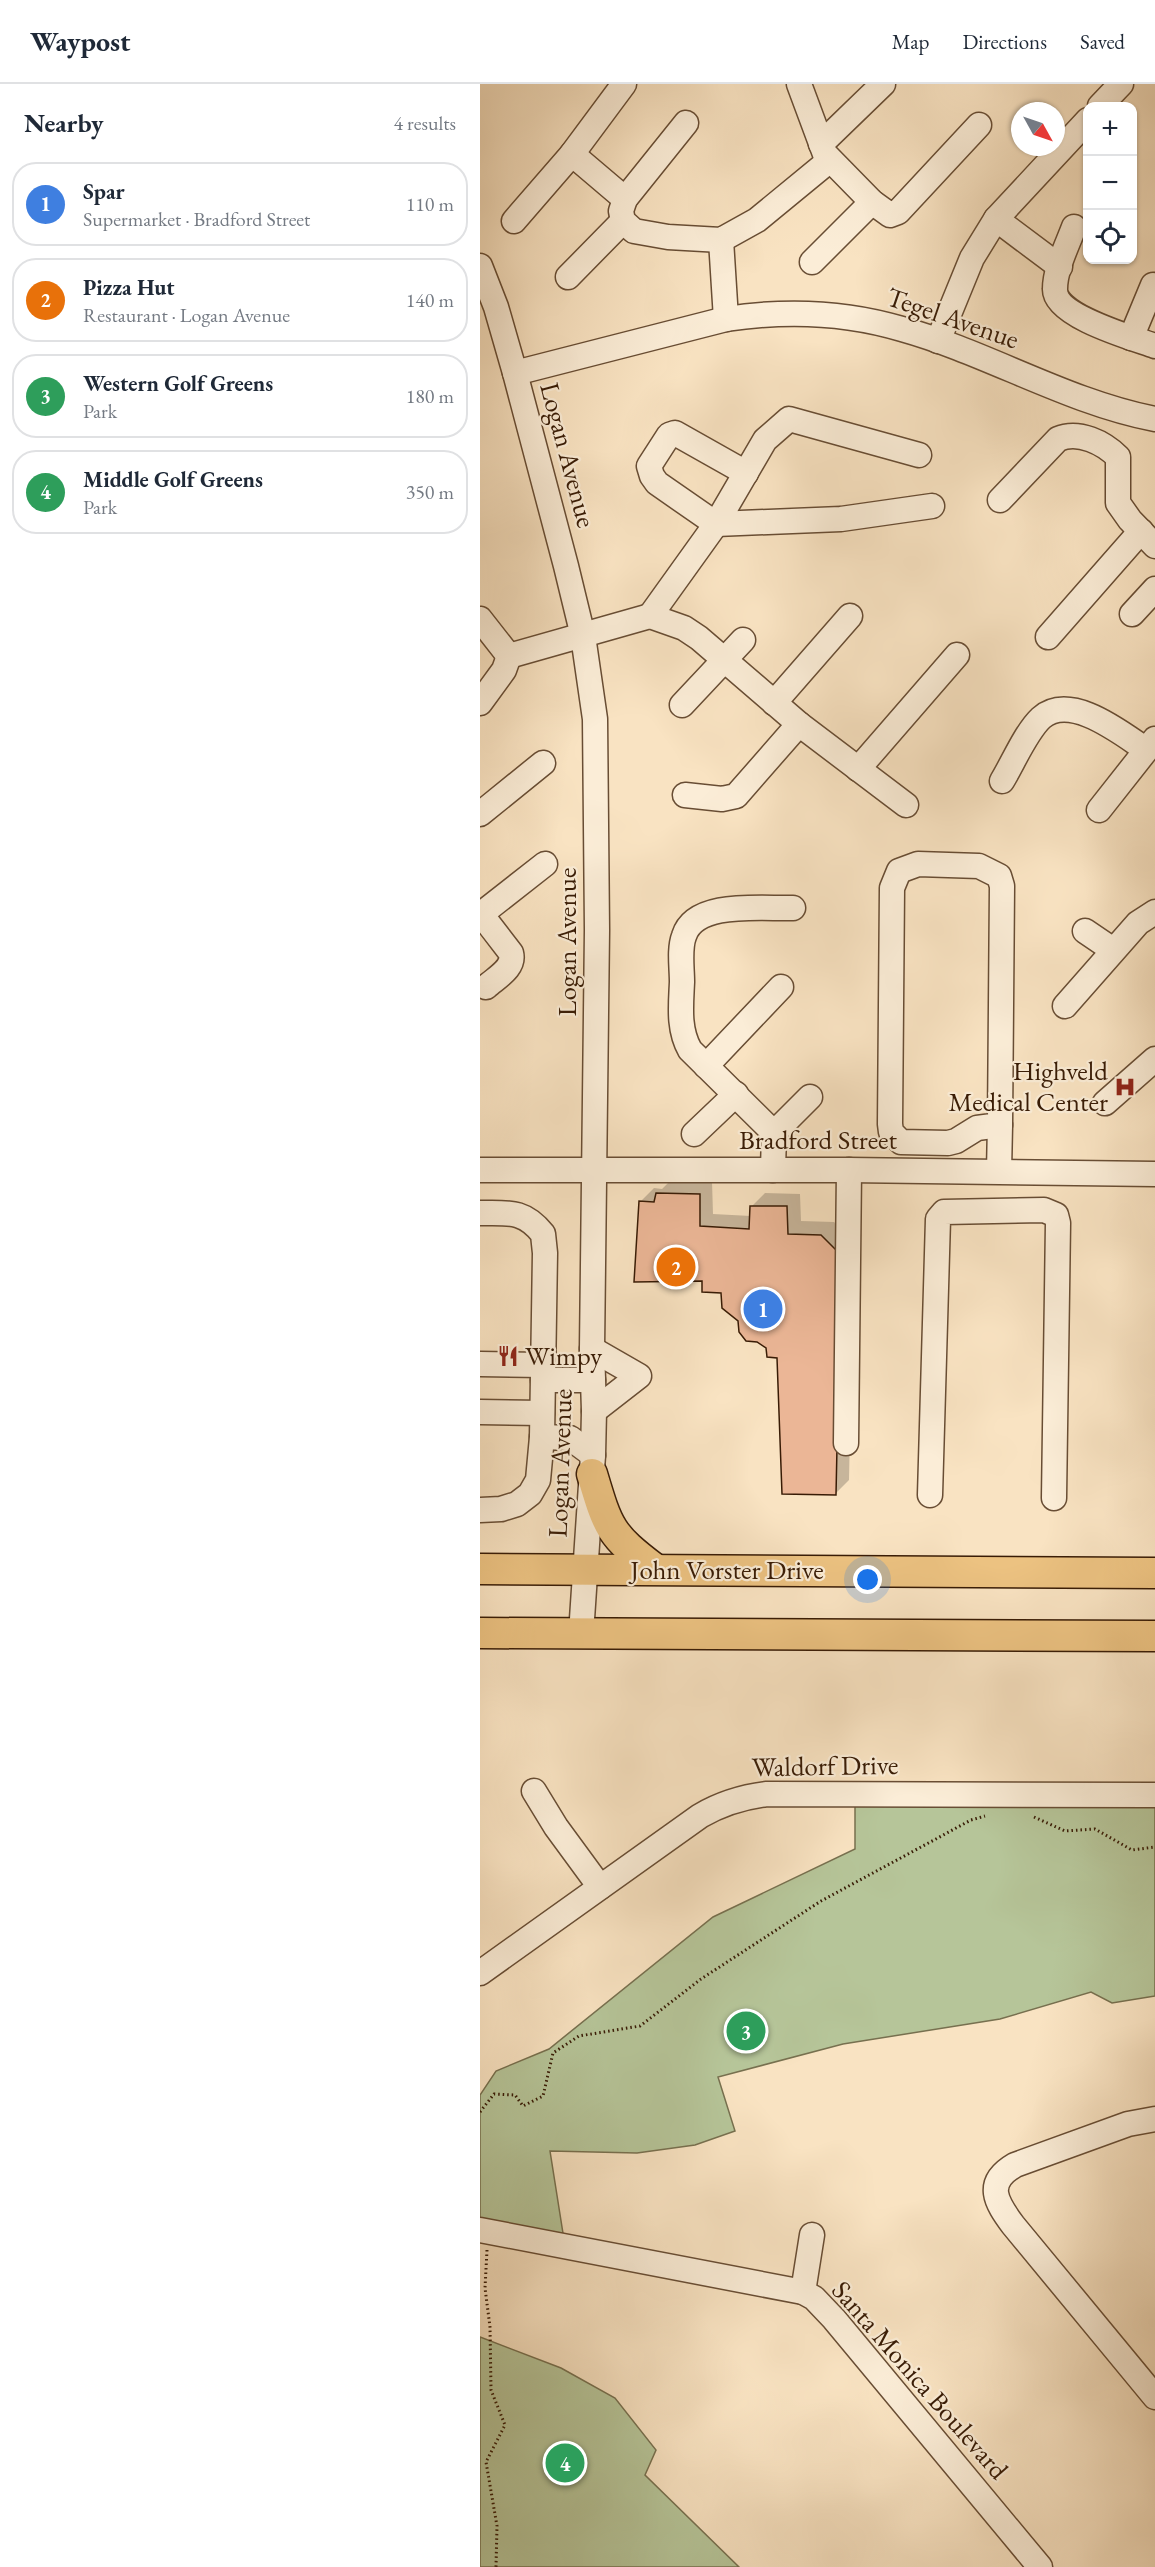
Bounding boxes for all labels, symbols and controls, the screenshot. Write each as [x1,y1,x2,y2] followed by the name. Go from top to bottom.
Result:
[30,23,131,59] text: Waypost
[892,28,929,55] text: Map
[962,28,1047,55] text: Directions
[1080,28,1125,55] text: Saved
[1011,102,1065,156] north arrow
[1083,102,1137,264] map controls
[1083,102,1137,156] button: +
[24,106,104,140] text: Nearby
[393,110,456,136] text: 4 results
[1083,156,1137,210] button: −
[83,177,125,206] text: Spar
[40,191,51,217] text: 1
[406,191,454,217] text: 110 m
[83,206,310,232] text: Supermarket · Bradford Street
[1083,210,1137,264] button: locate
[83,273,175,302] text: Pizza Hut
[882,279,1024,356] street label: Tegel Avenue
[40,287,51,313] text: 2
[406,287,454,313] text: 140 m
[83,302,290,328] text: Restaurant · Logan Avenue
[83,369,273,398] text: Western Golf Greens
[532,378,605,531] street label: Logan Avenue
[40,383,51,409] text: 3
[406,383,454,409] text: 180 m
[83,398,117,424] text: Park
[83,465,263,494] text: Middle Golf Greens
[40,479,51,505] text: 4
[406,479,454,505] text: 350 m
[83,494,117,520] text: Park
[549,868,584,1016] street label: Logan Avenue
[948,1053,1108,1119] place label: Highveld Medical Center
[1113,1075,1137,1099] hospital icon: Highveld Medical Center
[739,1122,898,1157] street label: Bradford Street
[656,1244,696,1290] pin: 2
[744,1286,782,1332] pin: 1
[525,1338,602,1373] place label: Wimpy
[496,1344,520,1368] restaurant icon: Wimpy
[539,1388,580,1538] street label: Logan Avenue
[628,1552,824,1587] street label: John Vorster Drive
[853,1565,882,1594] your location
[751,1747,899,1784] street label: Waldorf Drive
[726,2008,766,2054] pin: 3
[824,2273,1017,2487] street label: Santa Monica Boulevard
[546,2440,584,2486] pin: 4

